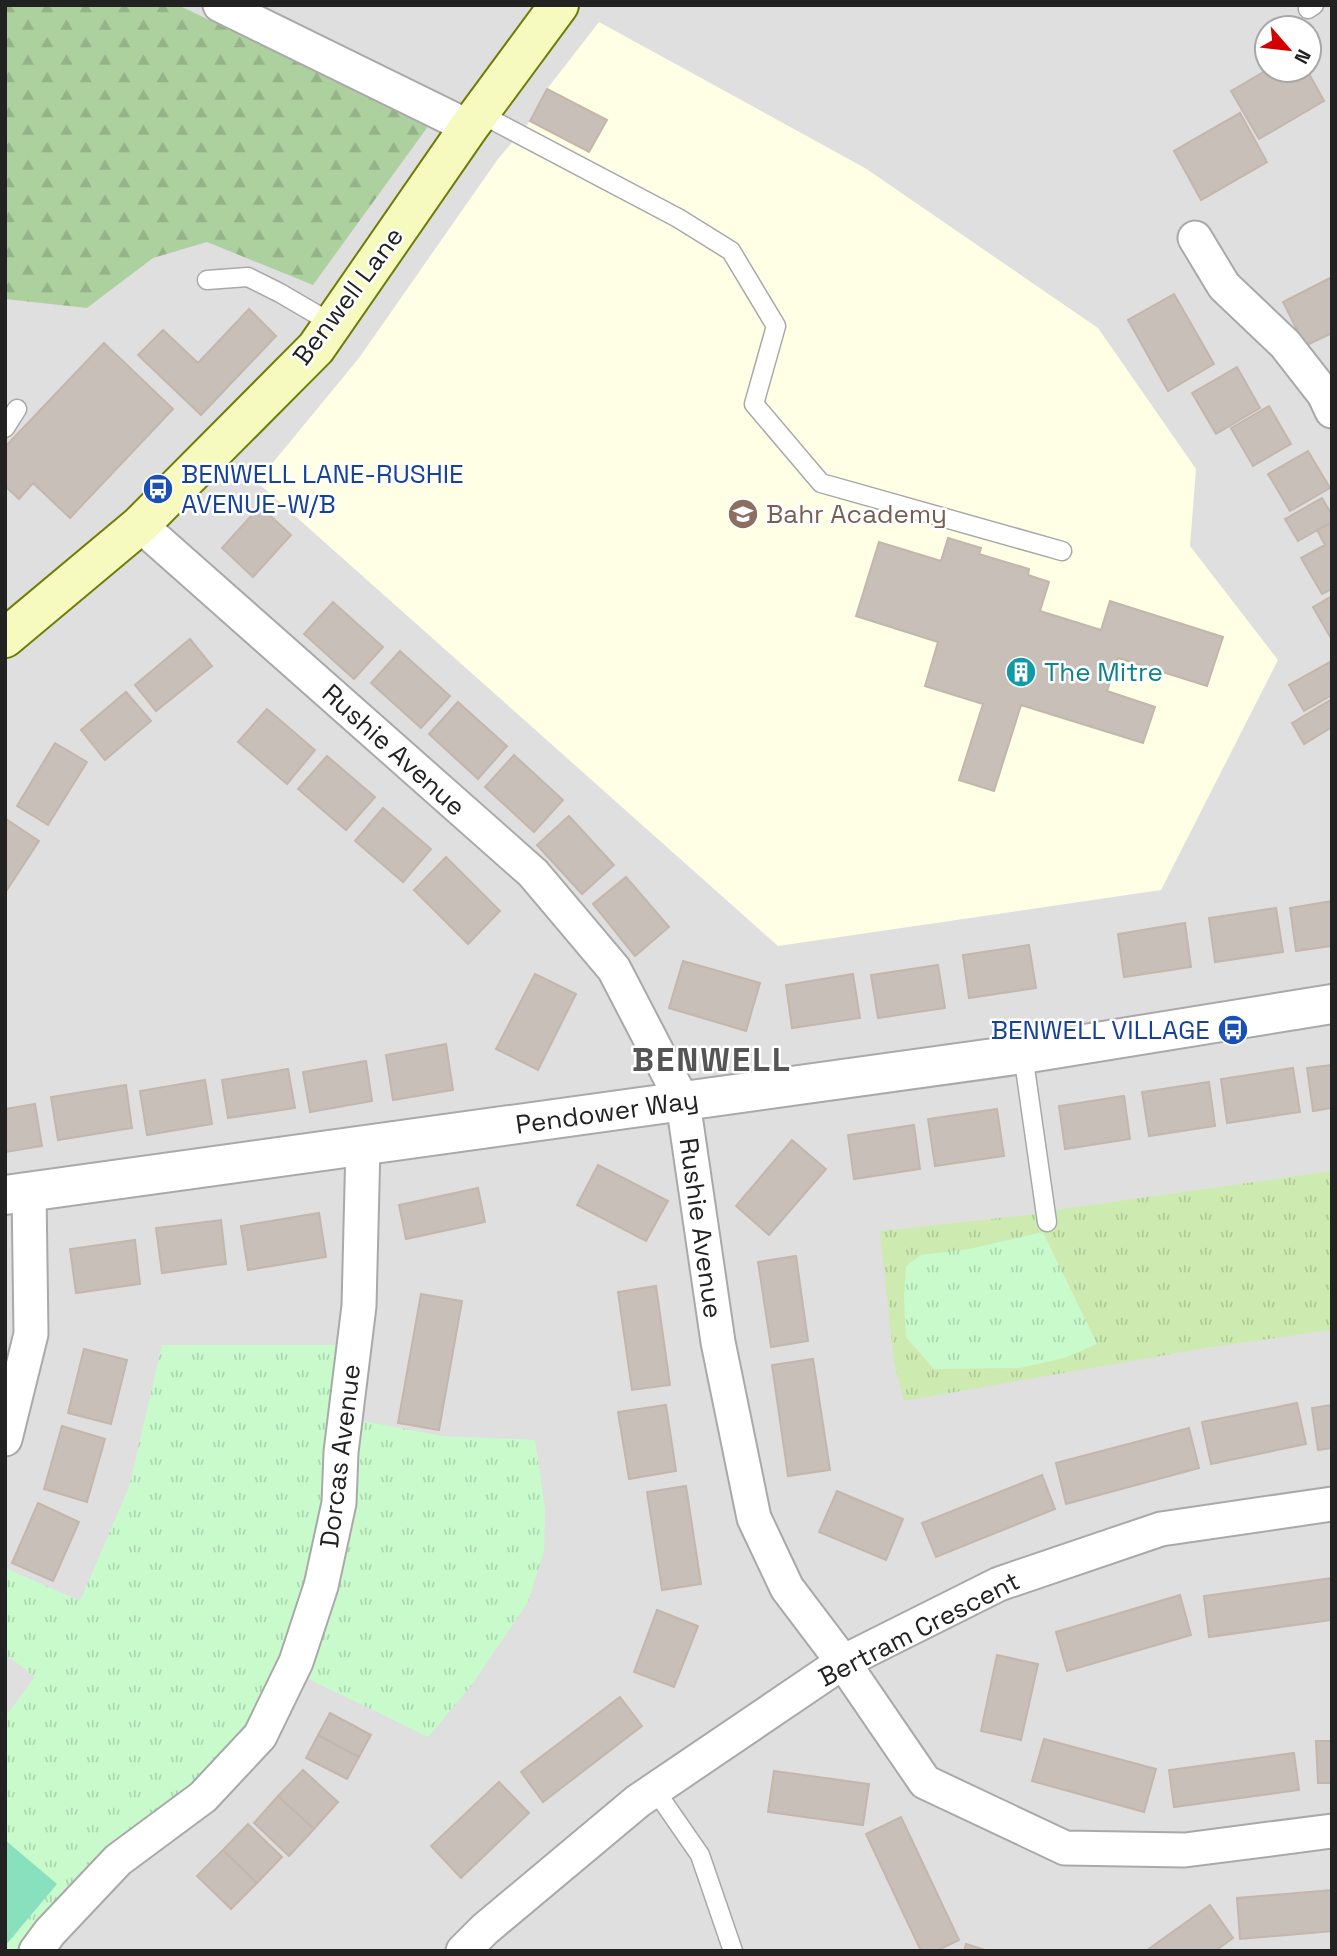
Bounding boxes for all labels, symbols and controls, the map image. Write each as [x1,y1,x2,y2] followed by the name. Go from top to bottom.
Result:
[1253,14,1323,84] north arrow
[1289,45,1317,68] text: N
[285,220,411,372] street label: Benwell Lane
[181,457,464,521] place label: BENWELL LANE-RUSHIE AVENUE-W/B
[141,472,175,506] bus stop icon: BENWELL LANE-RUSHIE AVENUE-W/B
[726,497,760,531] school or university icon: Bahr Academy
[766,497,947,531] place label: Bahr Academy
[1004,655,1038,689] building icon: The Mitre
[1044,655,1163,689] place label: The Mitre
[315,677,473,823] street label: Rushie Avenue
[991,1013,1210,1047] place label: BENWELL VILLAGE
[1216,1013,1250,1047] bus stop icon: BENWELL VILLAGE
[632,1039,792,1081] district label: BENWELL
[513,1082,701,1142] street label: Pendower Way
[672,1136,730,1320] street label: Rushie Avenue
[312,1362,368,1550] street label: Dorcas Avenue
[813,1564,1025,1694] street label: Bertram Crescent

